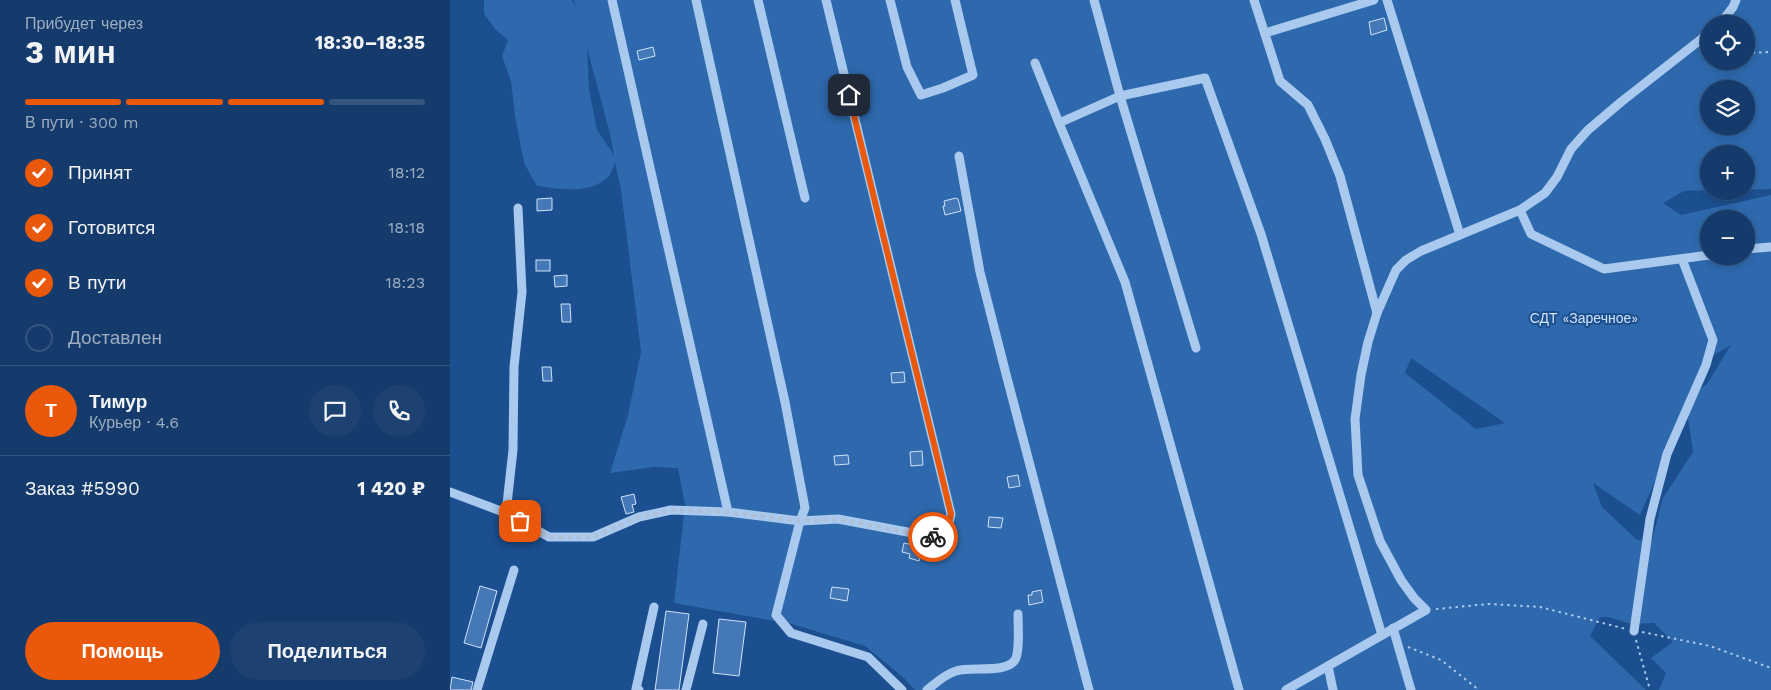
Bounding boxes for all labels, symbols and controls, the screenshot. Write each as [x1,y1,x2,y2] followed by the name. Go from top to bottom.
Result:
[25,14,143,33] text: Прибудет через
[1700,15,1755,265] map controls
[1700,15,1755,70] button: locate
[315,31,425,54] text: 18:30–18:35
[25,33,116,71] text: 3 мин
[828,74,870,116] pin
[1700,80,1755,135] button: layers
[835,81,863,109] icon: home
[25,113,139,132] text: В пути · 300 m
[1700,145,1755,200] button: +
[25,159,53,187] icon: check
[68,161,132,184] text: Принят
[389,163,425,182] text: 18:12
[1700,210,1755,265] button: −
[25,214,53,242] icon: check
[68,216,155,239] text: Готовится
[388,218,425,237] text: 18:18
[25,269,53,297] icon: check
[68,271,126,294] text: В пути
[386,273,425,292] text: 18:23
[1530,310,1638,326] park label: СДТ «Заречное»
[68,326,162,349] text: Доставлен
[309,385,361,437] button: chat
[373,385,425,437] button: phone
[89,390,147,413] text: Тимур
[45,399,57,422] text: Т
[89,413,179,432] text: Курьер · 4.6
[25,477,140,500] text: Заказ #5990
[357,477,425,500] text: 1 420 ₽
[499,500,541,542] pin
[506,507,534,535] icon: bag
[908,512,958,562] courier
[919,523,947,551] icon: bike
[25,622,220,680] button: Помощь
[230,622,425,680] button: Поделиться

